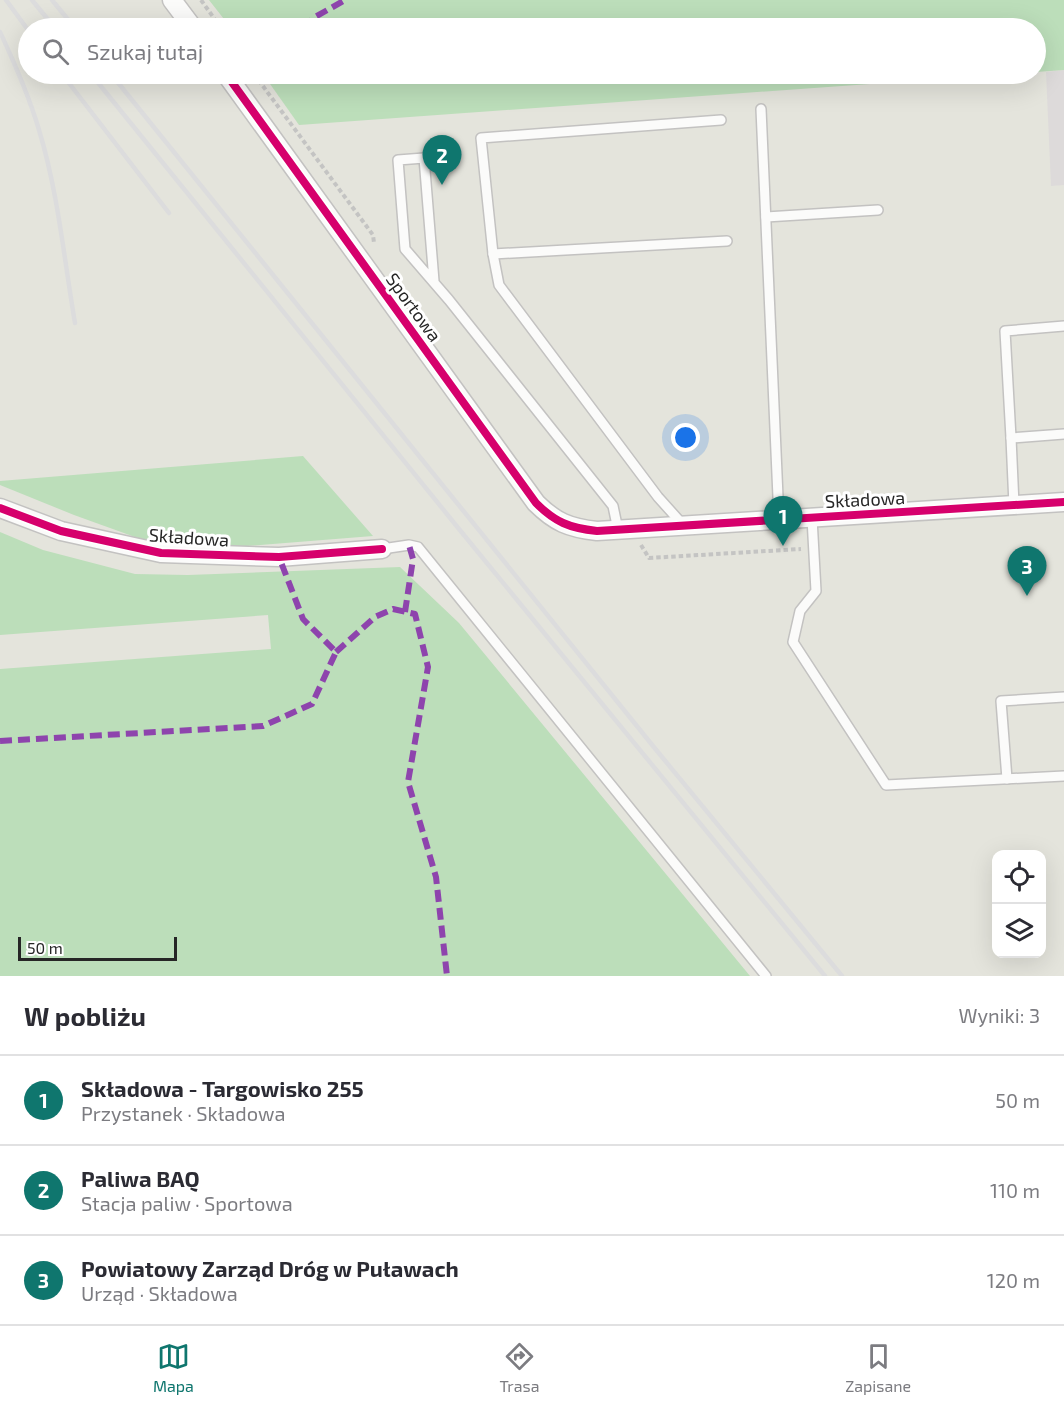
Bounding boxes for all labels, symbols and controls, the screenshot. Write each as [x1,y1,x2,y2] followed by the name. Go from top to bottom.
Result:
[18,18,1046,84] search box
[39,35,72,68] icon: search
[87,38,203,64] text: Szukaj tutaj
[422,136,462,185] pin: 2
[382,268,446,346] street label: Sportowa
[671,423,700,452] your location
[824,486,906,512] street label: Składowa
[764,496,802,546] pin: 1
[148,523,230,551] street label: Składowa
[1008,546,1046,596] pin: 3
[992,850,1046,958] map controls
[992,850,1046,904] button: locate
[992,904,1046,958] button: layers
[18,934,177,962] scale bar
[27,938,63,957] text: 50 m
[24,1000,146,1031] text: W pobliżu
[958,1003,1040,1027] text: Wyniki: 3
[81,1075,364,1101] text: Składowa - Targowisko 255
[39,1088,48,1112] text: 1
[995,1088,1040,1112] text: 50 m
[81,1101,285,1125] text: Przystanek · Składowa
[81,1165,200,1191] text: Paliwa BAQ
[38,1178,49,1202] text: 2
[990,1178,1040,1202] text: 110 m
[81,1191,293,1215] text: Stacja paliw · Sportowa
[81,1255,459,1281] text: Powiatowy Zarząd Dróg w Puławach
[38,1268,49,1292] text: 3
[987,1268,1040,1292] text: 120 m
[81,1281,238,1305] text: Urząd · Składowa
[153,1340,194,1395] tab: Mapa
[500,1340,539,1395] tab: Trasa
[845,1340,911,1395] tab: Zapisane

